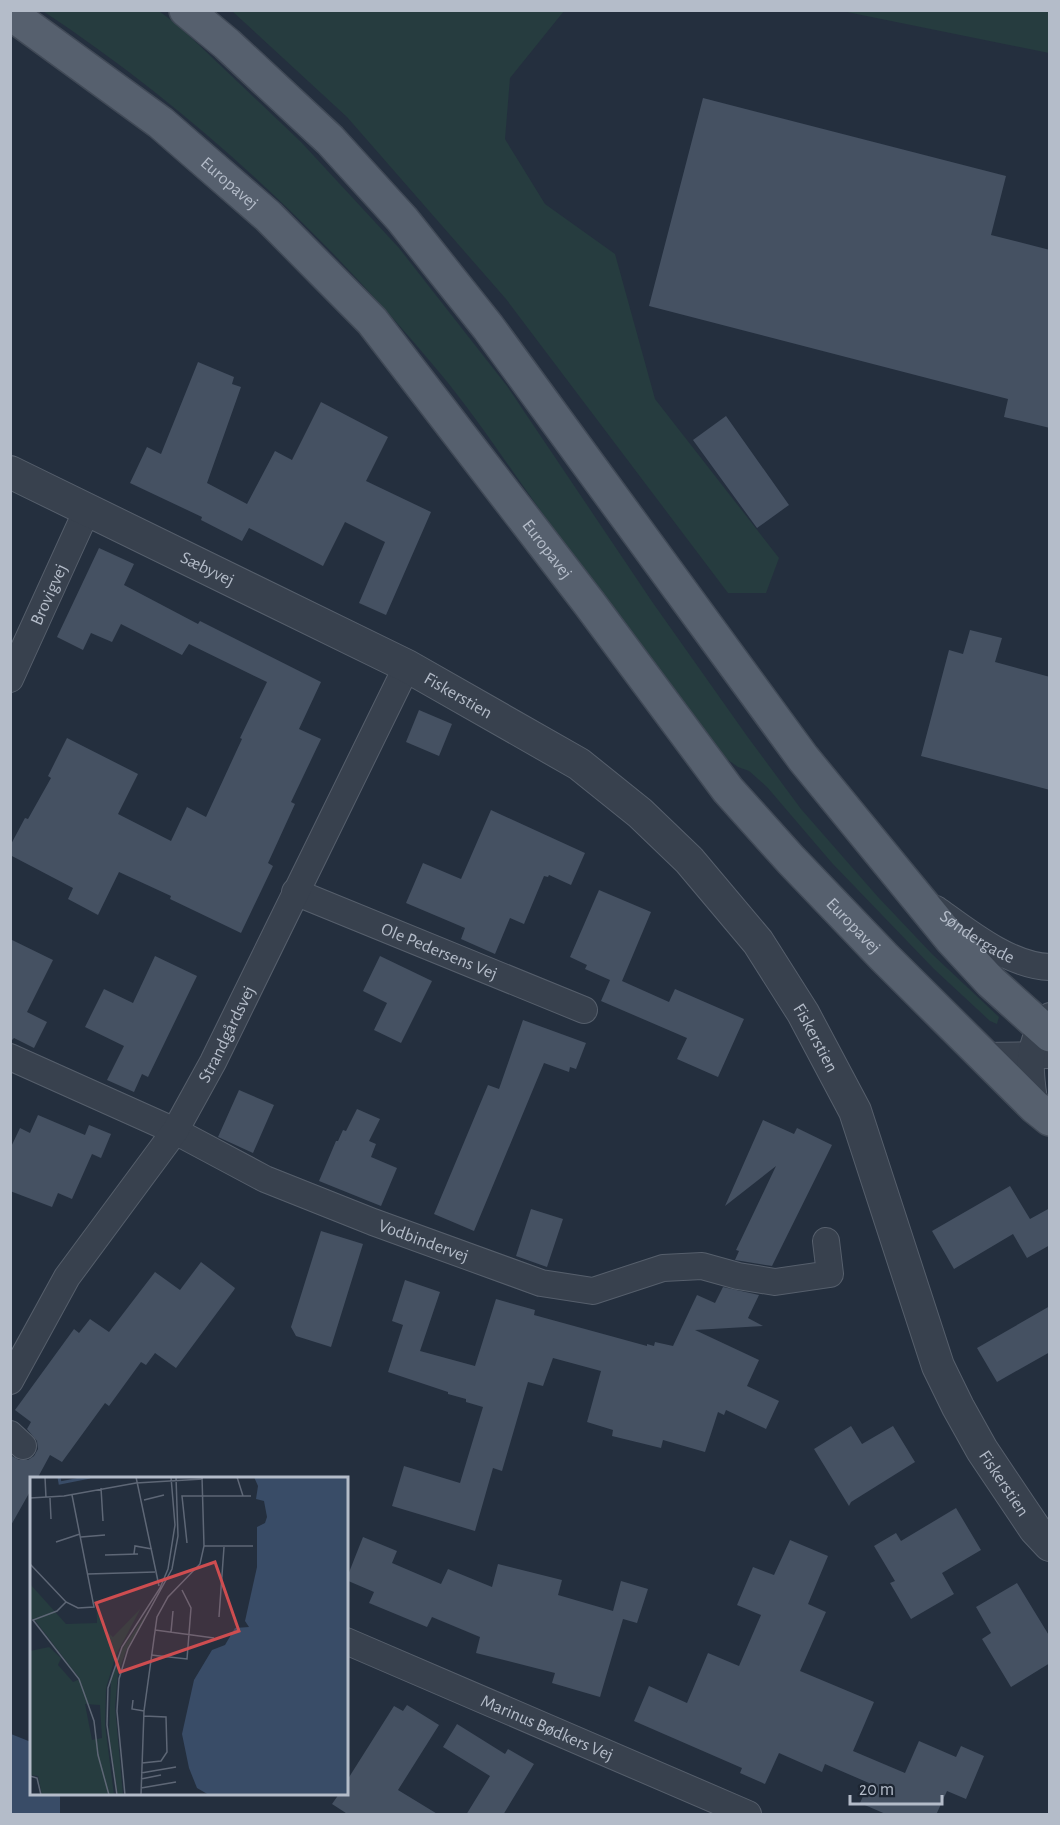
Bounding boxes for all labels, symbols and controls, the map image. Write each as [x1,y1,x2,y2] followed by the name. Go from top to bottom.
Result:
[197,154,261,213] street label: Europavej
[518,516,575,583] street label: Europavej
[177,549,237,590] street label: Sæbyvej
[28,561,71,628] street label: Brovigvej
[421,670,495,723] street label: Fiskerstien
[822,895,884,957] street label: Europavej
[936,907,1017,967] street label: Søndergade
[378,920,500,984] street label: Ole Pedersens Vej
[195,983,259,1086] street label: Strandgårdsvej
[789,1000,841,1076] street label: Fiskerstien
[376,1217,471,1266] street label: Vodbindervej
[975,1447,1032,1520] street label: Fiskerstien
[30,1477,348,1795] inset map
[478,1692,616,1765] street label: Marinus Bødkers Vej
[850,1768,942,1806] scale bar
[859,1781,894,1799] text: 20 m

